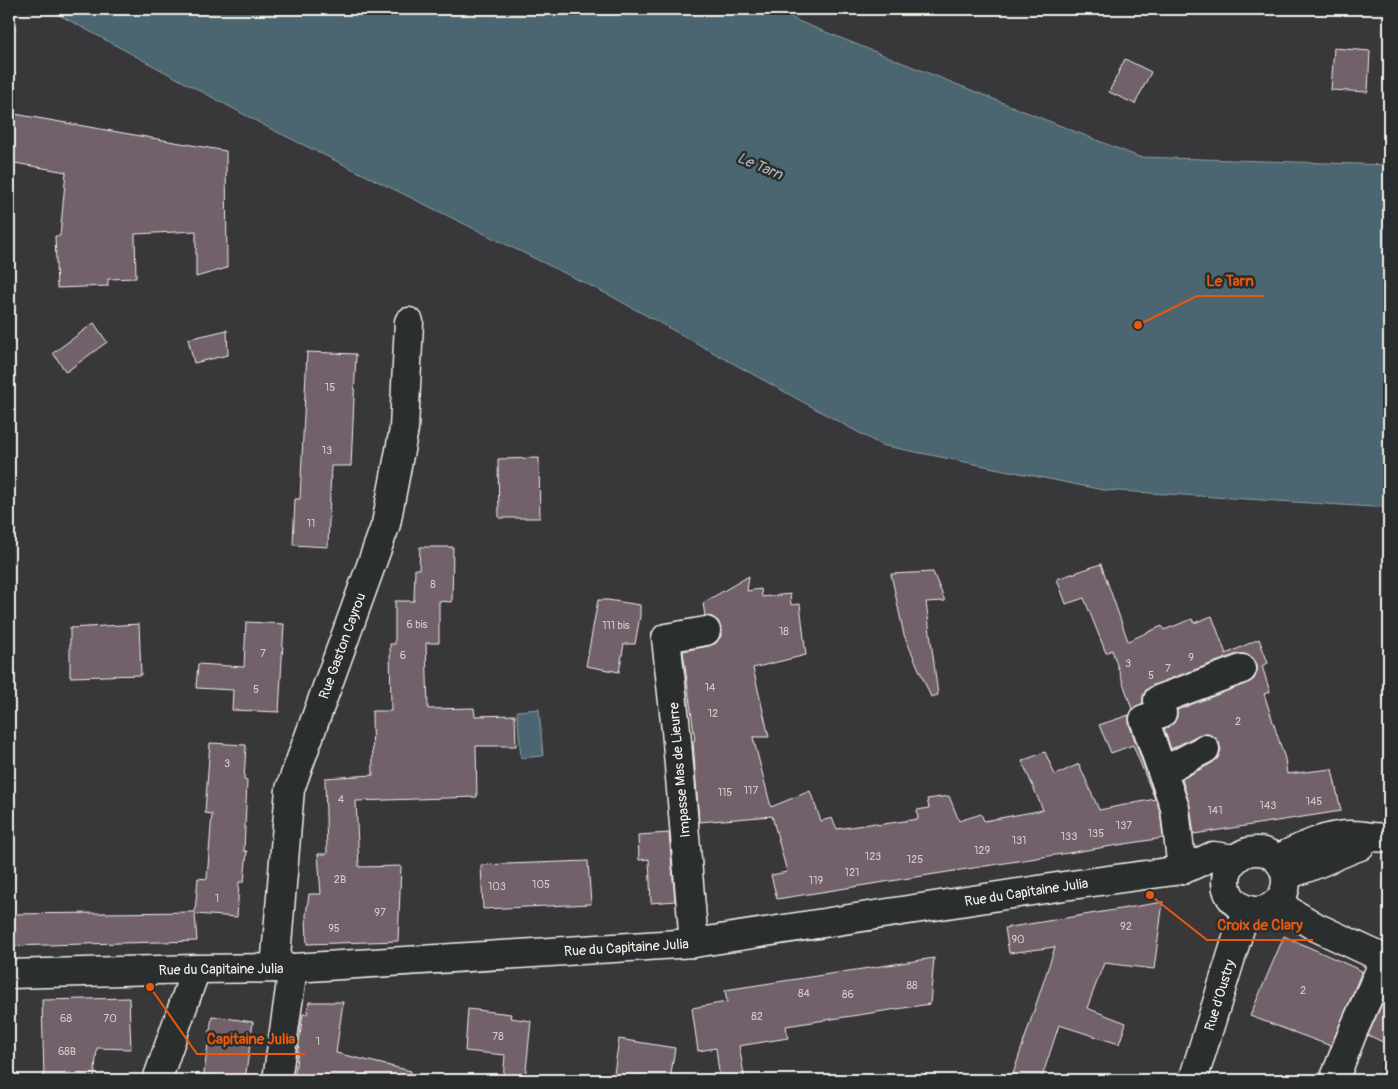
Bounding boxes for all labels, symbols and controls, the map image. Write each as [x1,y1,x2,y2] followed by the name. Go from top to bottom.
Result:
[734,148,787,185] water label: Le Tarn
[1197,266,1264,296] callout: Le Tarn
[1206,272,1254,291] text: Le Tarn
[325,381,335,394] house number: 15
[322,444,332,457] house number: 13
[307,517,315,530] house number: 11
[430,578,436,591] house number: 8
[315,591,369,701] street label: Rue Gaston Cayrou
[406,618,428,631] house number: 6 bis
[602,619,630,632] house number: 111 bis
[779,625,789,638] house number: 18
[260,647,266,660] house number: 7
[400,649,406,662] house number: 6
[1188,651,1194,664] house number: 9
[1125,657,1131,670] house number: 3
[1165,662,1171,675] house number: 7
[1148,669,1154,682] house number: 5
[705,681,716,694] house number: 14
[253,683,259,696] house number: 5
[665,702,694,838] street label: Impasse Mas de Lieurre
[708,707,718,720] house number: 12
[1235,715,1241,728] house number: 2
[224,757,230,770] house number: 3
[744,784,758,797] house number: 117
[718,786,732,799] house number: 115
[338,793,345,806] house number: 4
[1306,795,1322,808] house number: 145
[1260,799,1276,812] house number: 143
[1208,804,1222,817] house number: 141
[1116,819,1132,832] house number: 137
[1088,827,1104,840] house number: 135
[1061,830,1077,843] house number: 133
[1012,834,1026,847] house number: 131
[974,844,990,857] house number: 129
[865,850,881,863] house number: 123
[907,853,923,866] house number: 125
[845,866,859,879] house number: 121
[334,873,346,886] house number: 2B
[809,874,823,887] house number: 119
[963,875,1089,910] street label: Rue du Capitaine Julia
[532,878,550,891] house number: 105
[488,880,506,893] house number: 103
[215,892,219,905] house number: 1
[374,906,386,919] house number: 97
[1207,910,1313,940] callout: Croix de Clary
[1217,916,1303,935] text: Croix de Clary
[1120,920,1132,933] house number: 92
[328,922,340,935] house number: 95
[1011,933,1025,946] house number: 90
[563,935,689,960] street label: Rue du Capitaine Julia
[1201,957,1239,1033] street label: Rue d'Oustry
[158,960,283,979] street label: Rue du Capitaine Julia
[906,979,918,992] house number: 88
[1300,984,1306,997] house number: 2
[798,987,811,1000] house number: 84
[842,988,854,1001] house number: 86
[751,1010,763,1023] house number: 82
[60,1012,72,1025] house number: 68
[103,1012,117,1025] house number: 70
[197,1024,305,1054] callout: Capitaine Julia
[207,1030,295,1049] text: Capitaine Julia
[492,1030,504,1043] house number: 78
[316,1035,320,1048] house number: 1
[58,1045,76,1058] house number: 68B

